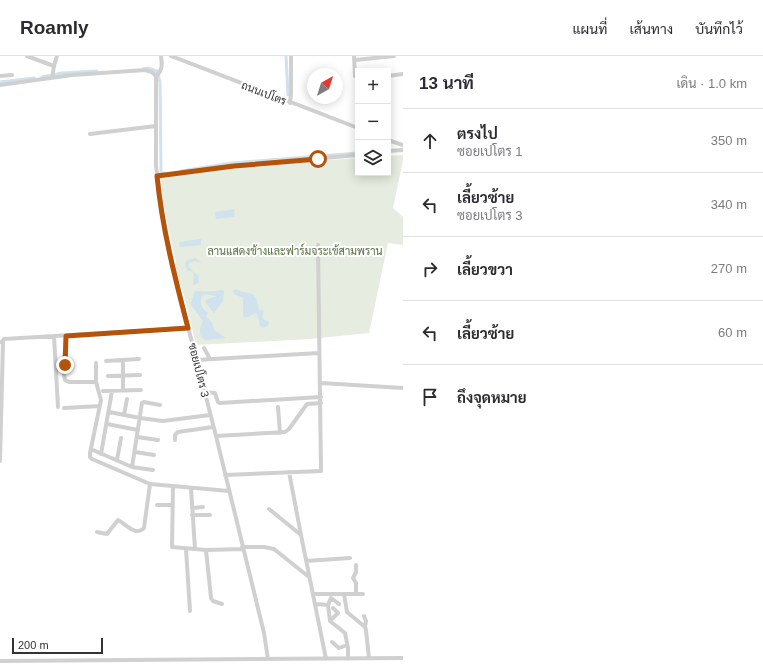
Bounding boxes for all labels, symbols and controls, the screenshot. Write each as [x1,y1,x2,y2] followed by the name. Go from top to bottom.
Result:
[20,17,89,38] text: Roamly
[572,21,607,37] text: แผนที่
[629,21,673,37] text: เส้นทาง
[695,21,743,37] text: บันทึกไว้
[307,68,343,104] north arrow
[355,68,391,176] map controls
[355,68,391,104] button: +
[419,74,474,93] text: 13 นาที
[676,76,747,91] text: เดิน · 1.0 km
[240,77,289,107] street label: ถนนเปโตร
[355,104,391,140] button: −
[457,125,498,142] text: ตรงไป
[419,130,441,152] icon: ahead
[711,133,747,148] text: 350 m
[355,140,391,176] button: layers
[457,144,523,159] text: ซอยเปโตร 1
[309,150,327,168] route start
[457,189,514,206] text: เลี้ยวซ้าย
[419,194,441,216] icon: left
[711,197,747,212] text: 340 m
[457,208,523,223] text: ซอยเปโตร 3
[207,243,383,257] park label: ลานแสดงช้างและฟาร์มจระเข้สามพราน
[419,258,441,280] icon: right
[457,261,513,278] text: เลี้ยวขวา
[711,261,747,276] text: 270 m
[419,322,441,344] icon: left
[457,325,514,342] text: เลี้ยวซ้าย
[718,325,747,340] text: 60 m
[186,341,213,398] street label: ซอยเปโตร 3
[56,356,74,374] route end
[419,386,441,408] icon: arrive
[457,389,527,406] text: ถึงจุดหมาย
[12,636,103,655] scale bar
[18,639,49,651] text: 200 m

